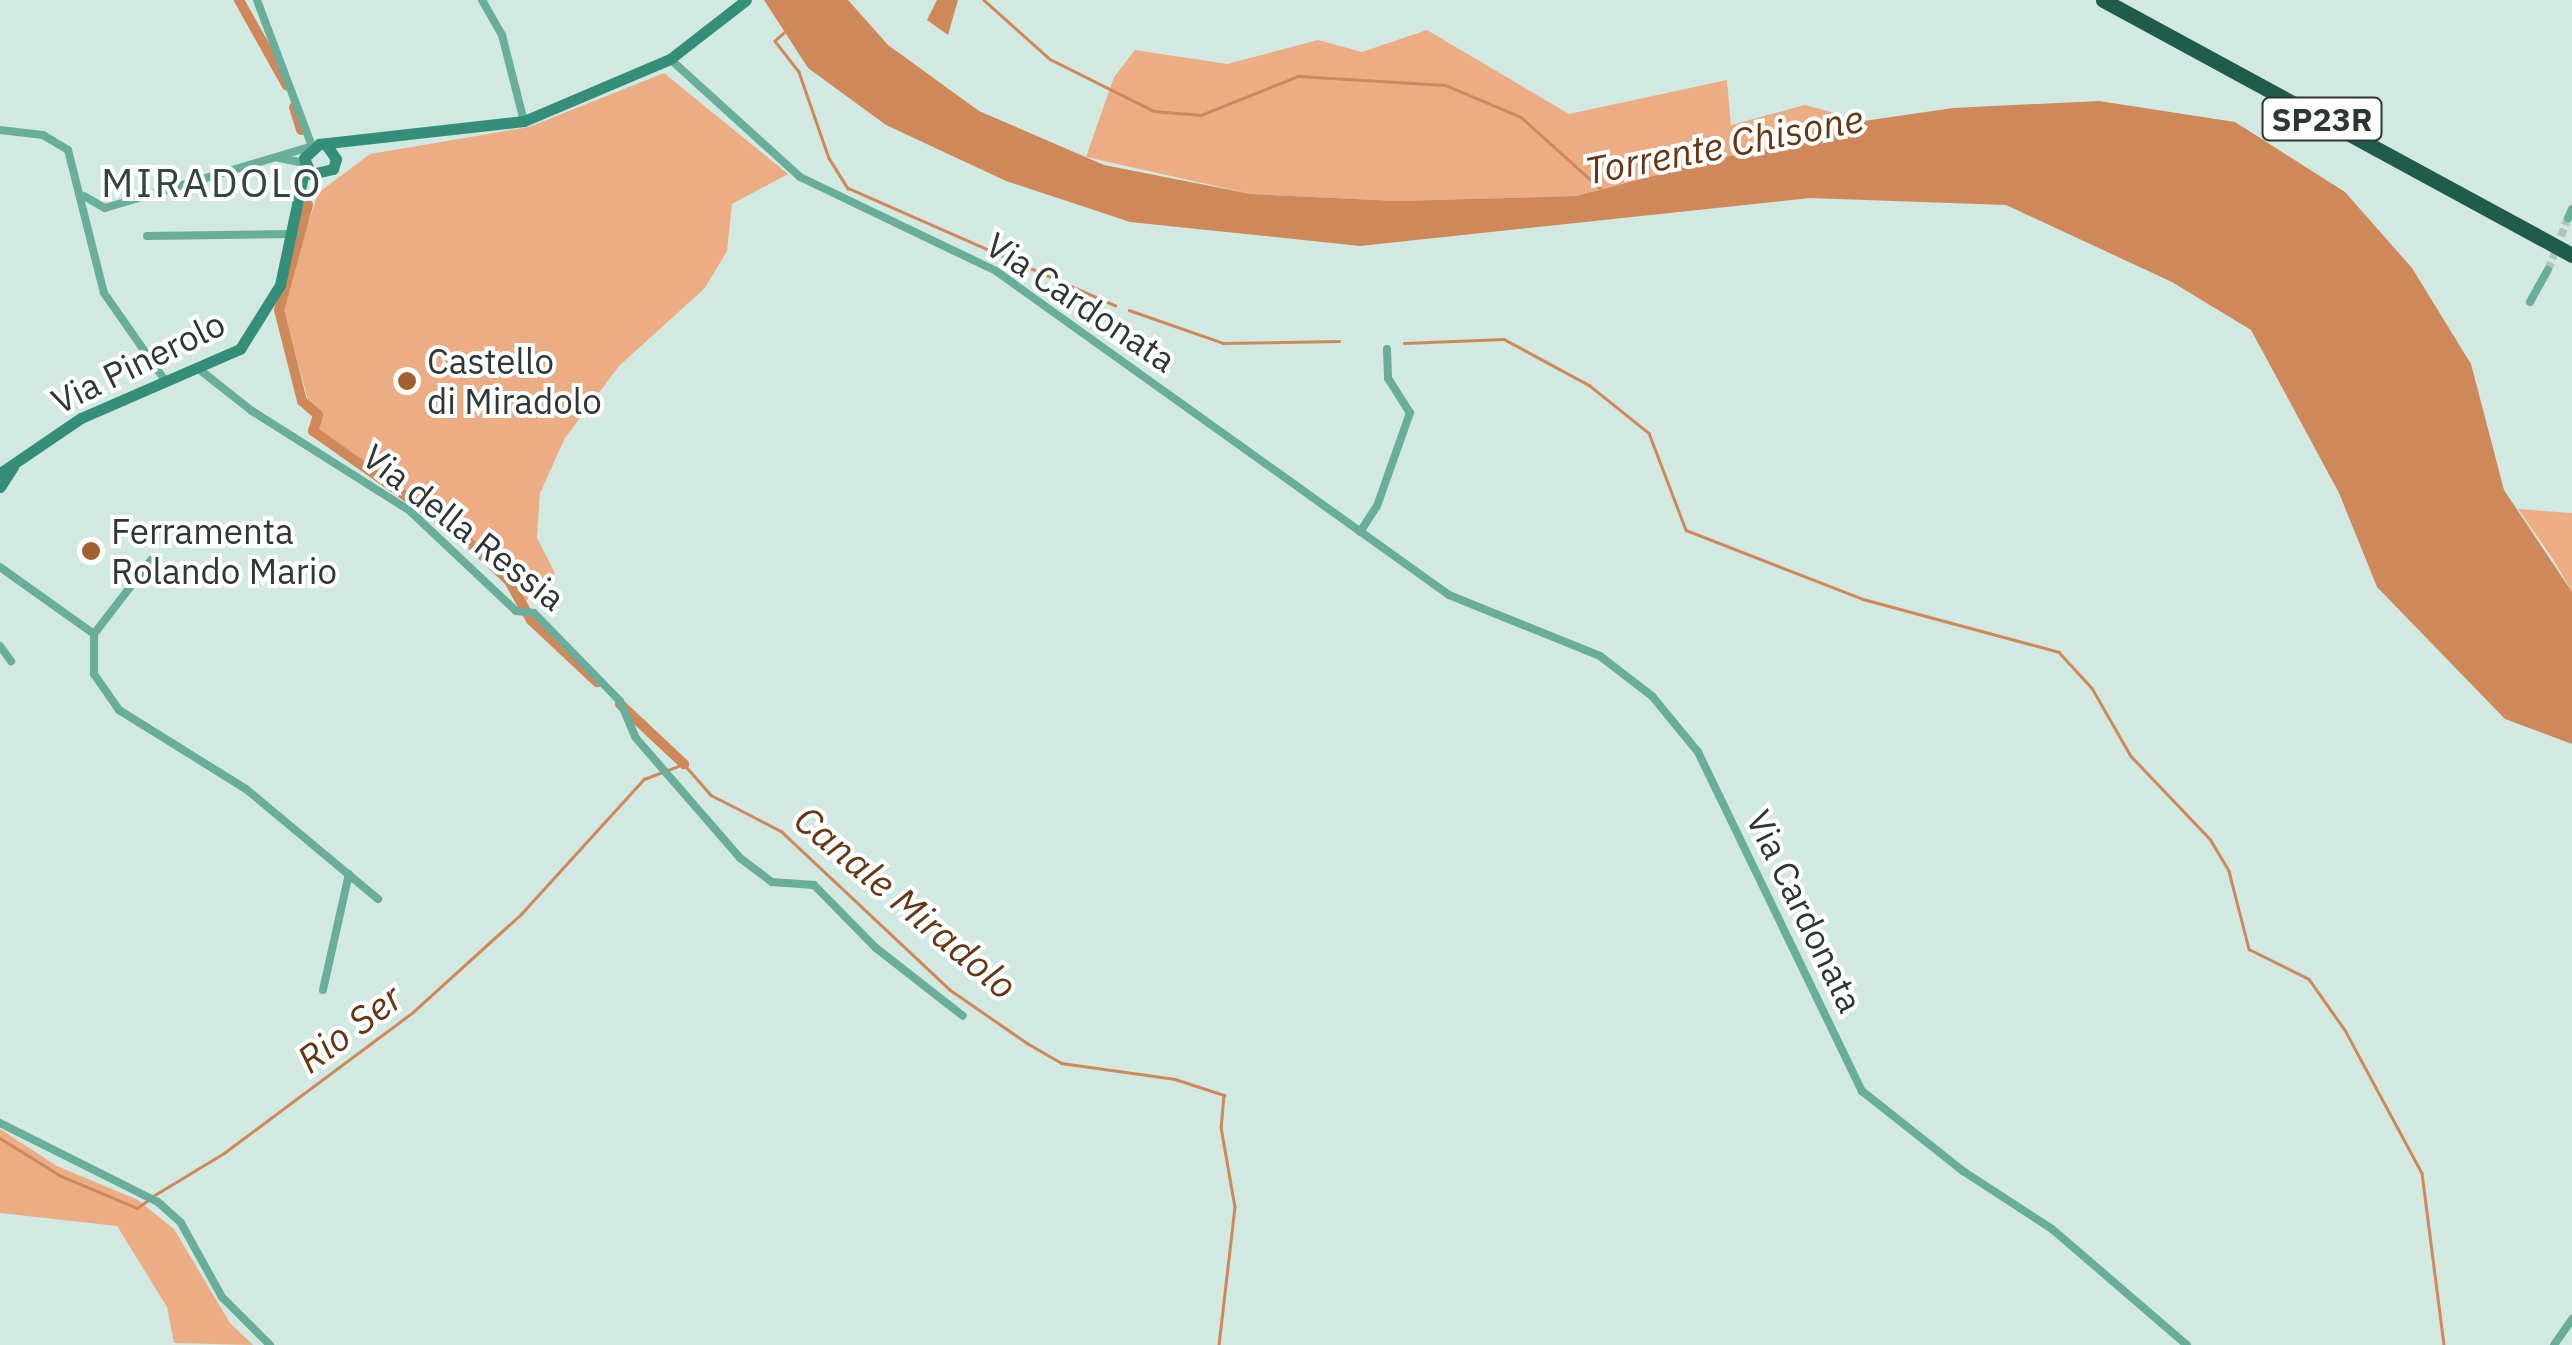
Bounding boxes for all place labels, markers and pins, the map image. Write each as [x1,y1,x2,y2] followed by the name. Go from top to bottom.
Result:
[427,340,602,422] place label: Castello di Miradolo
[396,370,418,392] marker: Castello di Miradolo
[111,510,337,592] place label: Ferramenta Rolando Mario
[80,540,102,562] marker: Ferramenta Rolando Mario

